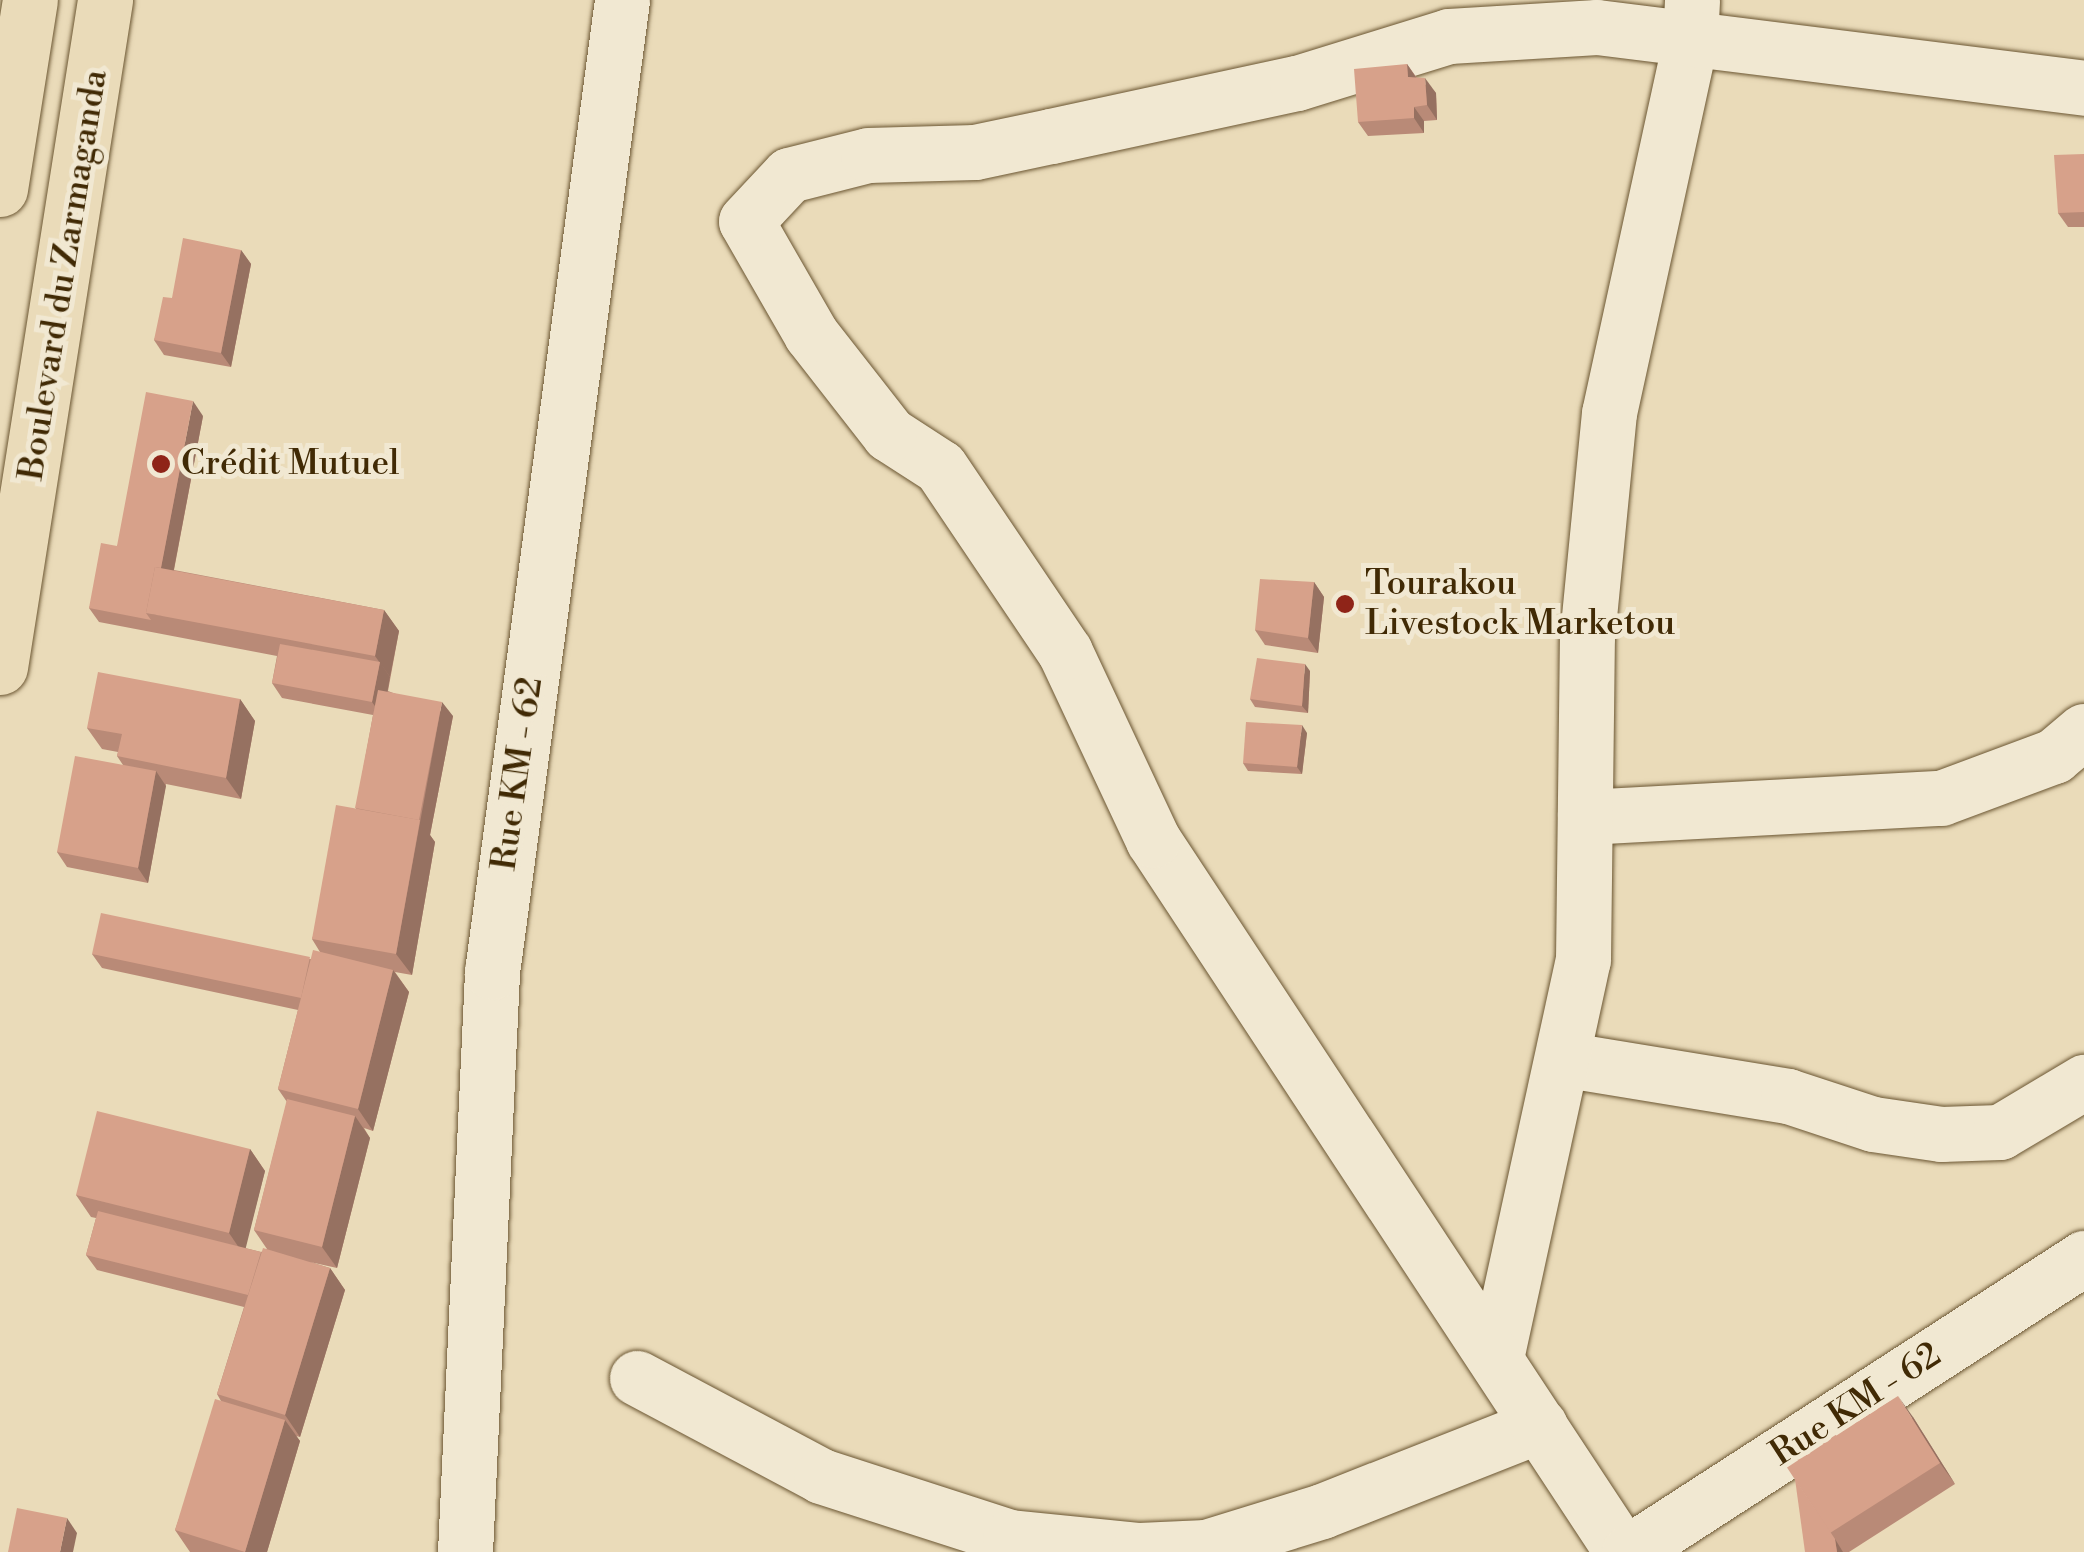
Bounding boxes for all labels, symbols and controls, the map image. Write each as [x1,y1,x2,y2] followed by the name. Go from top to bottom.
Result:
[11,67,117,483] street label: Boulevard du Zarmaganda
[181,443,399,485] place label: Crédit Mutuel
[150,453,172,475] marker: Crédit Mutuel
[1365,563,1675,645] place label: Tourakou Livestock Marketou
[1334,593,1356,615] marker: Tourakou Livestock Marketou
[484,675,552,873] street label: Rue KM - 62
[1763,1334,1949,1476] street label: Rue KM - 62

